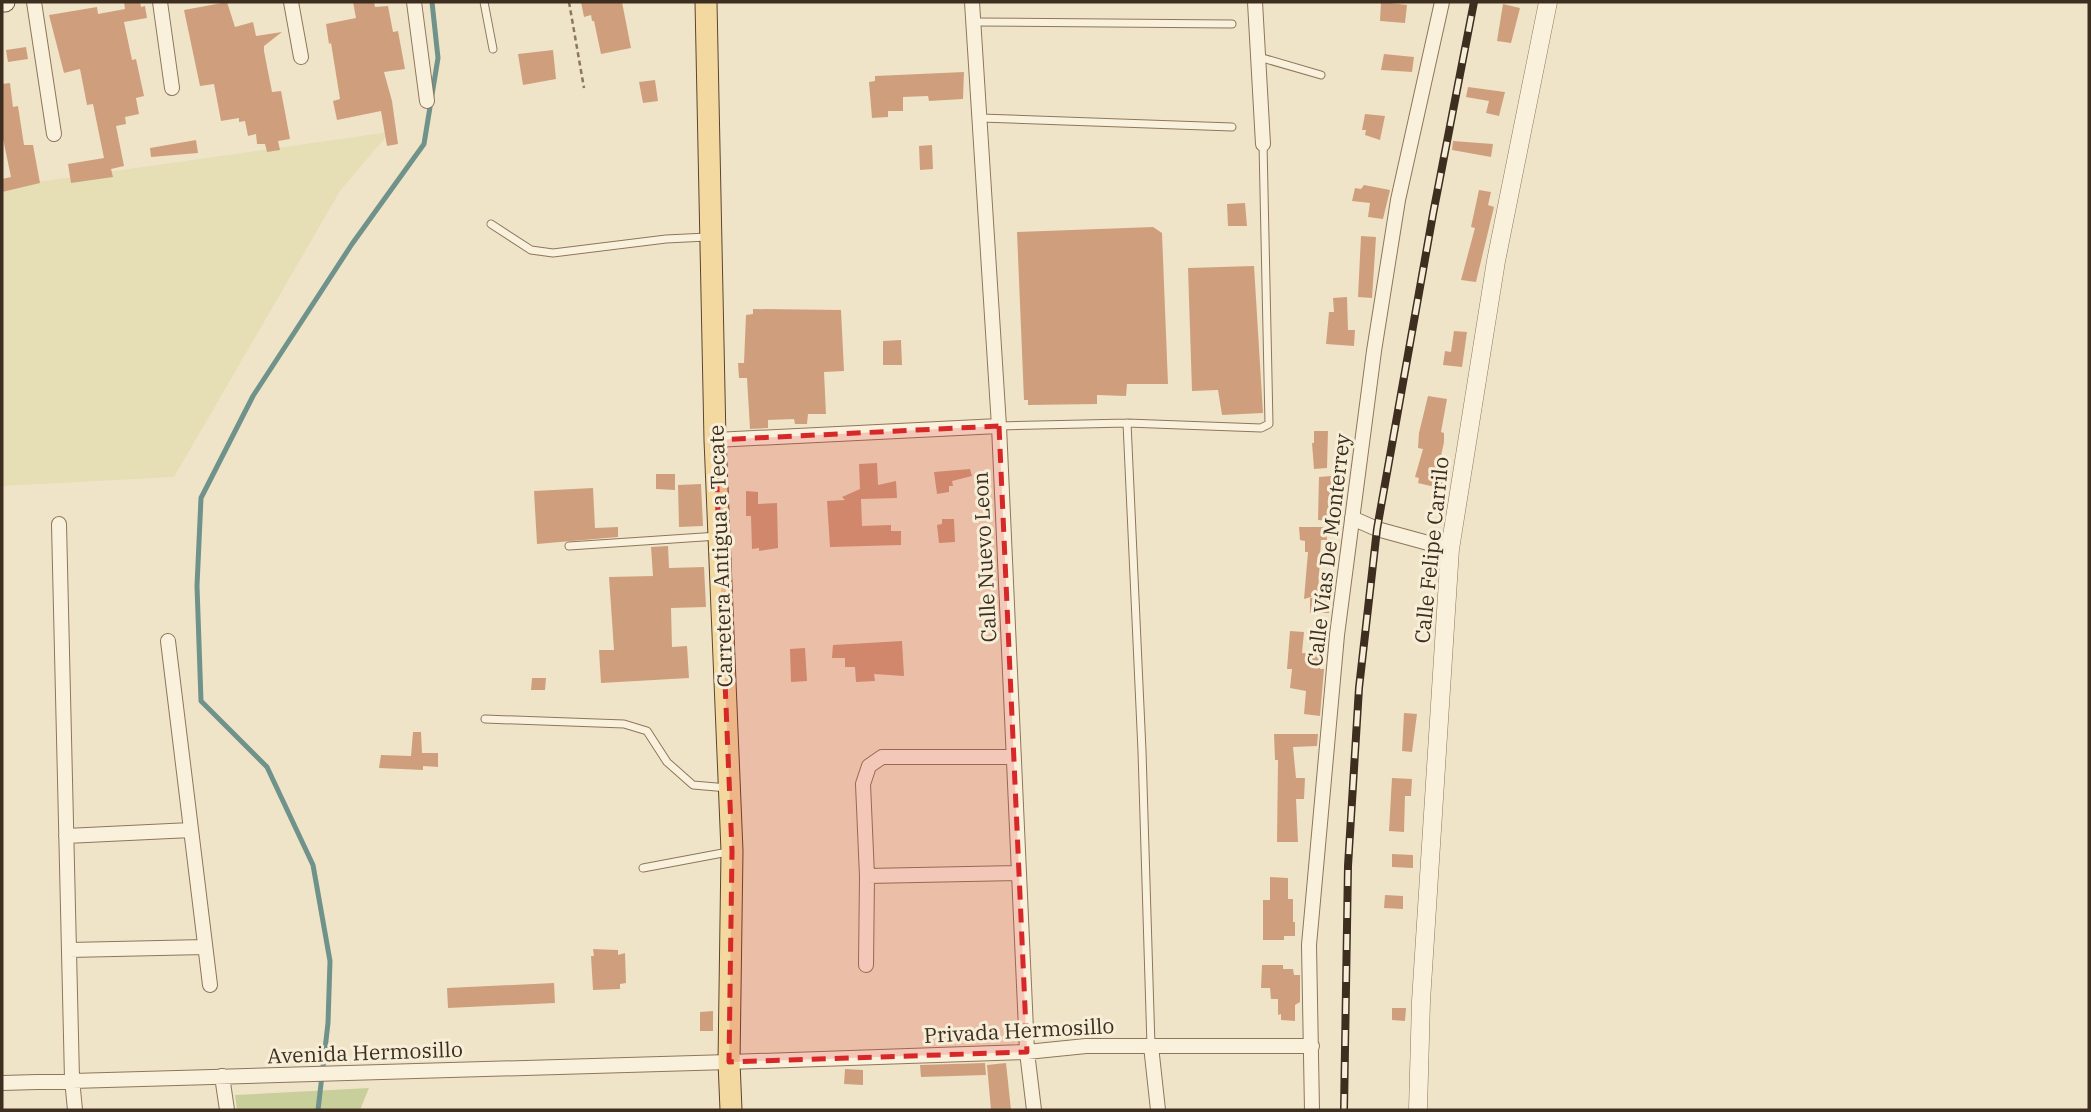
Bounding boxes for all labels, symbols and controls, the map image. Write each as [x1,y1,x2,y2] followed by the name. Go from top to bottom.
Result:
[701,424,739,688] street label: Carretera Antigua a Tecate
[1300,431,1356,668] street label: Calle Vías De Monterrey
[1407,455,1455,645] street label: Calle Felipe Carrilo
[966,471,1002,643] street label: Calle Nuevo Leon
[923,1011,1115,1049] street label: Privada Hermosillo
[267,1035,463,1069] street label: Avenida Hermosillo

